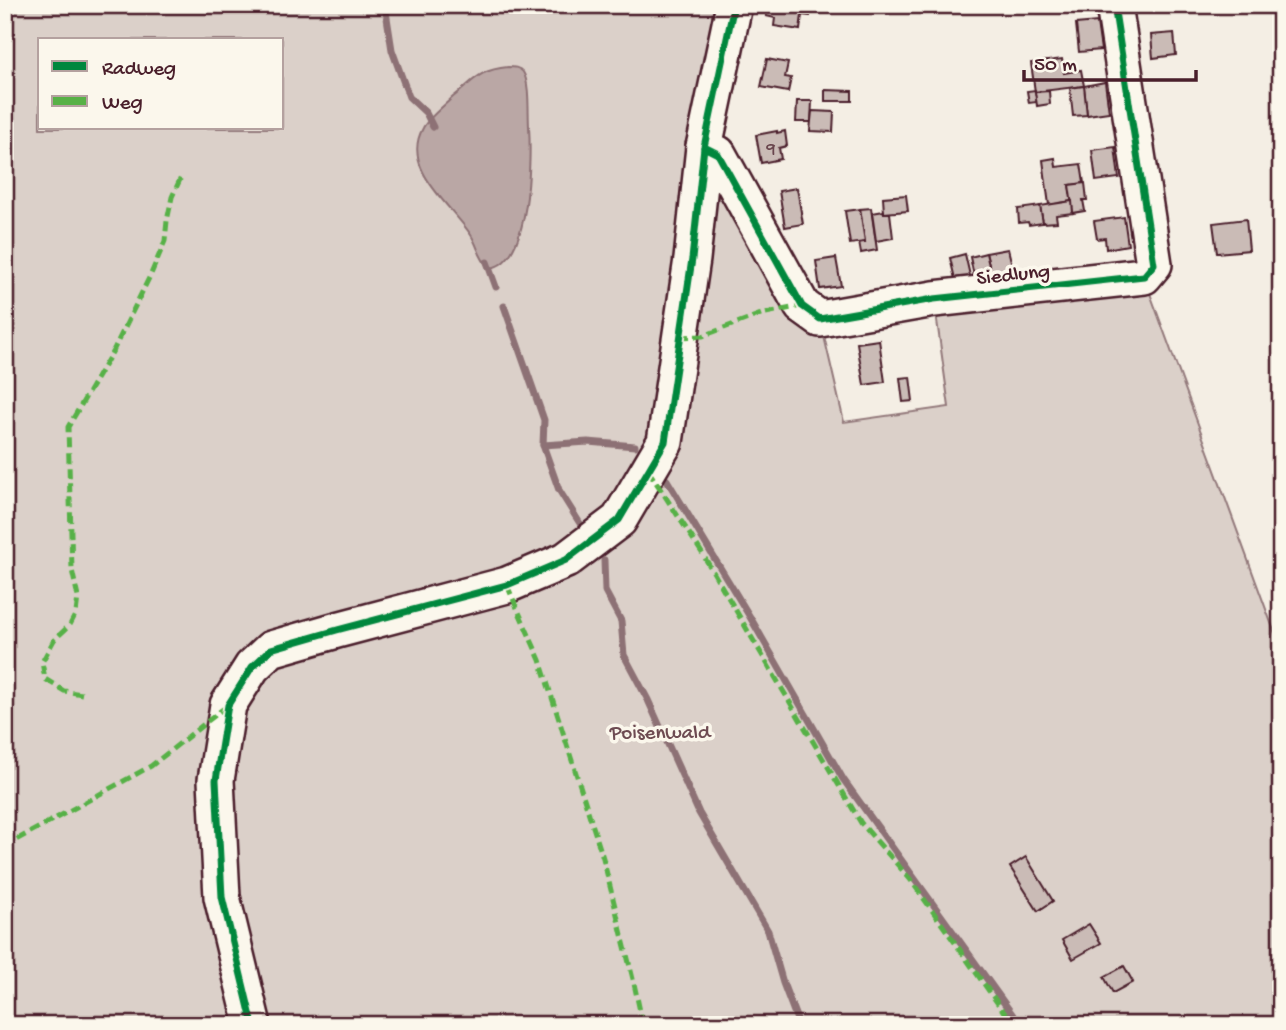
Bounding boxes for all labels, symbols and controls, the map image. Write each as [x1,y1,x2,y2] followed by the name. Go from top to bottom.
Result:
[38,38,284,130] legend
[1024,38,1195,82] scale bar
[1034,54,1077,79] text: 50 m
[102,58,176,83] text: Radweg
[102,92,143,117] text: Weg
[765,139,776,160] house number: 9
[975,260,1051,293] street label: Siedlung
[609,722,712,747] park label: Poisenwald

